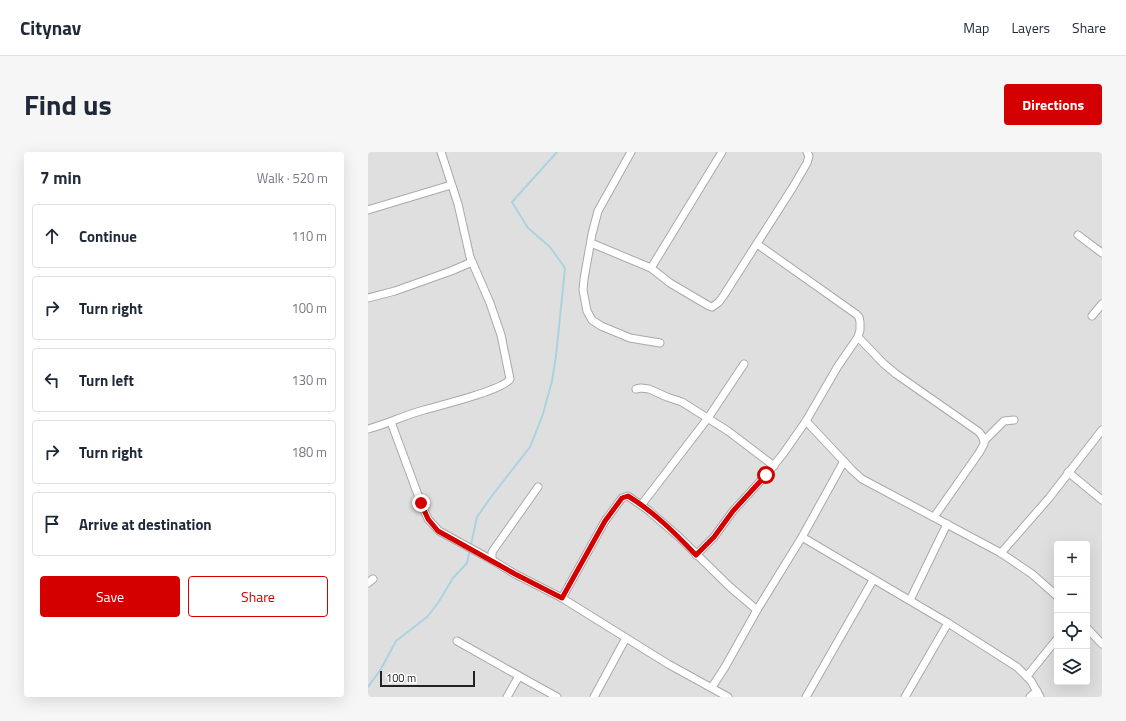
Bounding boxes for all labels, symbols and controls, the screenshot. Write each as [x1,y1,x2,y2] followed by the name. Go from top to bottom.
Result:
[20,13,81,42] text: Citynav
[963,17,989,38] text: Map
[1011,17,1050,38] text: Layers
[1072,17,1106,38] text: Share
[24,83,112,126] text: Find us
[1004,84,1102,125] button: Directions
[40,165,81,191] text: 7 min
[257,168,328,188] text: Walk · 520 m
[41,225,63,247] icon: ahead
[79,225,137,248] text: Continue
[291,226,327,246] text: 110 m
[41,297,63,319] icon: right
[79,297,143,320] text: Turn right
[291,298,327,318] text: 100 m
[41,369,63,391] icon: left
[79,369,134,392] text: Turn left
[291,370,327,390] text: 130 m
[41,441,63,463] icon: right
[79,441,143,464] text: Turn right
[291,442,327,462] text: 180 m
[757,466,775,484] route start
[412,494,430,512] route end
[41,513,63,535] icon: arrive
[79,513,212,536] text: Arrive at destination
[1054,541,1090,685] map controls
[1054,541,1090,577] button: +
[40,576,180,617] button: Save
[188,576,328,617] button: Share
[1054,577,1090,613] button: −
[1054,613,1090,649] button: locate
[1054,649,1090,685] button: layers
[380,669,475,688] scale bar
[386,670,416,686] text: 100 m

